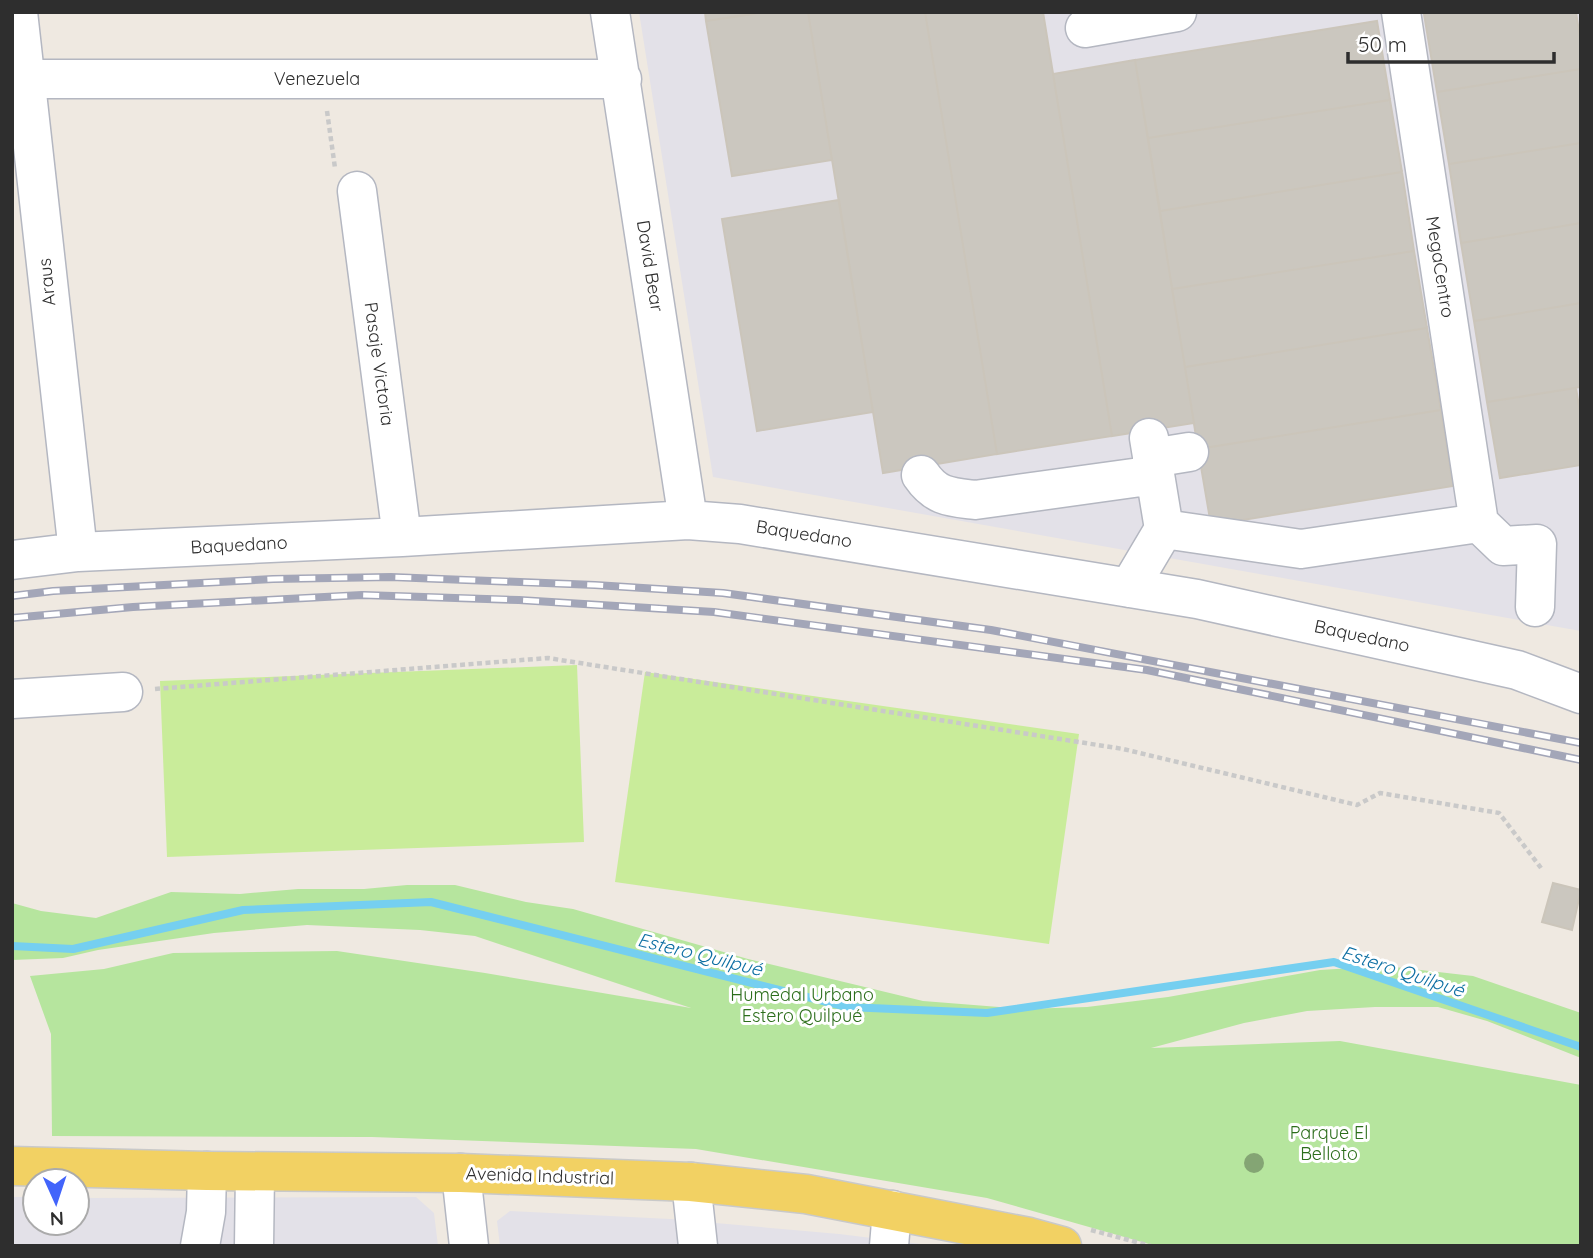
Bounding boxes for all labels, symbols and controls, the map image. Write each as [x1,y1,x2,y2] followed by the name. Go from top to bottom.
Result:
[1348,21,1554,65] scale bar
[1358,31,1407,57] text: 50 m
[274,67,360,90] street label: Venezuela
[1421,215,1460,319] street label: MegaCentro
[632,218,669,314] street label: David Bear
[33,257,60,307] street label: Araus
[359,301,400,427] street label: Pasaje Victoria
[754,515,854,552] street label: Baquedano
[190,530,288,559] street label: Baquedano
[1312,614,1412,657] street label: Baquedano
[635,927,766,981] water label: Estero Quilpué
[1339,940,1468,1002] water label: Estero Quilpué
[730,983,874,1027] park label: Humedal Urbano Estero Quilpué
[1290,1121,1368,1165] park label: Parque El Belloto
[465,1161,615,1190] street label: Avenida Industrial
[21,1167,91,1237] north arrow
[49,1207,64,1231] text: N

